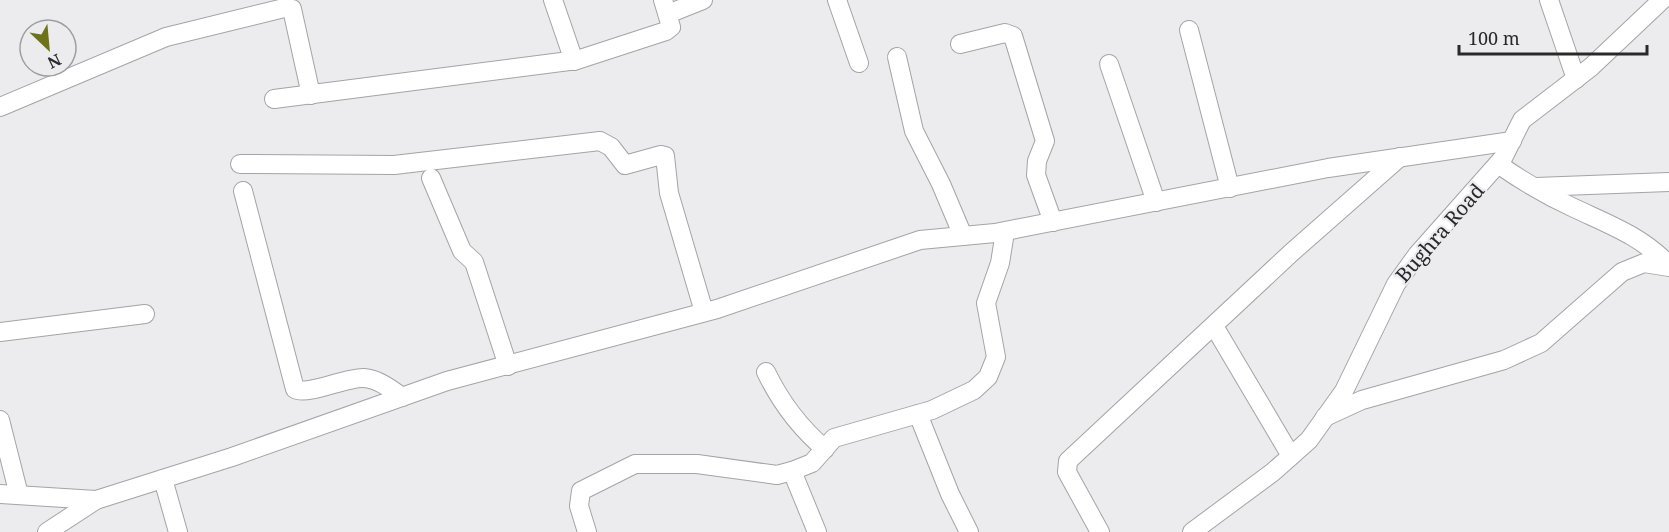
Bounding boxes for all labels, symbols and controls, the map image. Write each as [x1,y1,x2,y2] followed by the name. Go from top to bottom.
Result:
[18,18,78,78] north arrow
[1459,18,1646,56] scale bar
[1468,26,1520,50] text: 100 m
[44,49,65,74] text: N
[1389,177,1490,288] street label: Bughra Road

